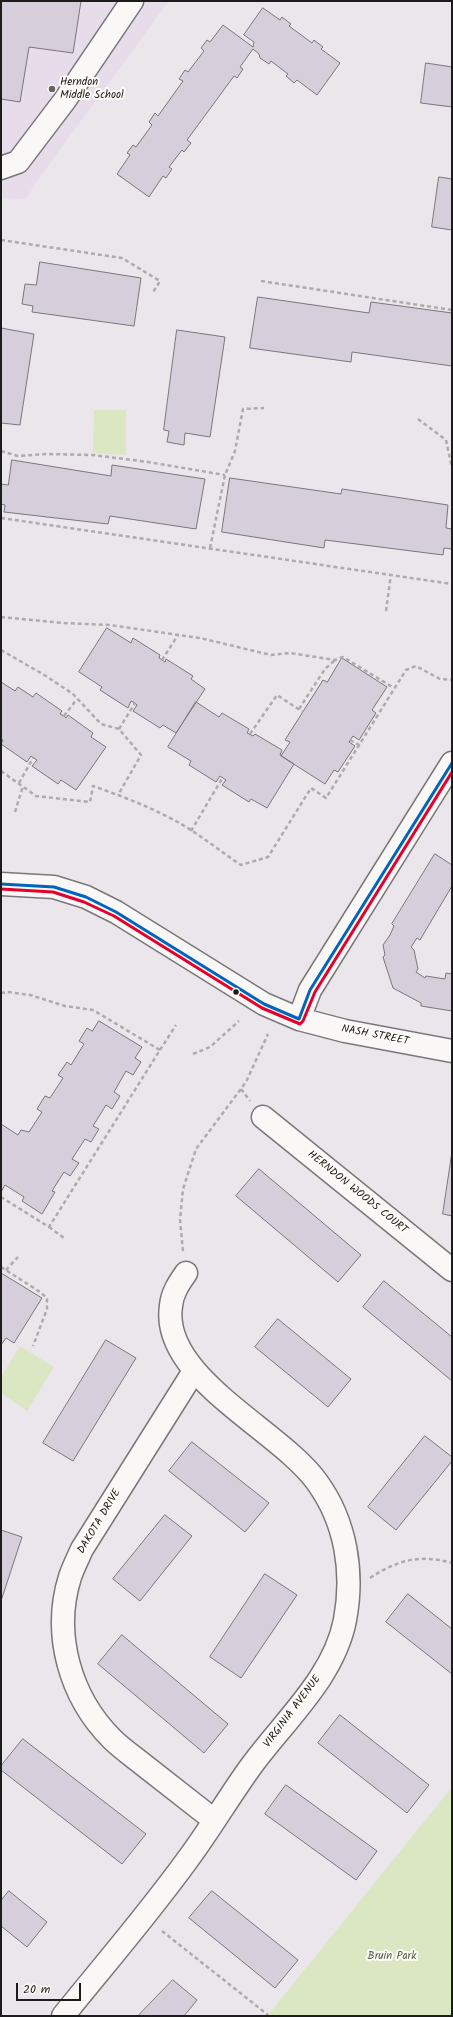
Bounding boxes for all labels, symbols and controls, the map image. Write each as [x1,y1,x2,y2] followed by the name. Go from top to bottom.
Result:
[60,76,124,102] place label: Herndon Middle School
[47,84,57,94] marker: Herndon Middle School
[231,987,241,997] unlabelled marker
[340,1023,410,1049] street label: NASH STREET
[304,1149,410,1237] street label: HERNDON WOODS COURT
[75,1487,125,1557] street label: DAKOTA DRIVE
[261,1673,325,1751] street label: VIRGINIA AVENUE
[368,1950,416,1964] park label: Bruin Park
[18,1975,83,2001] scale bar
[23,1980,50,1999] text: 20 m

